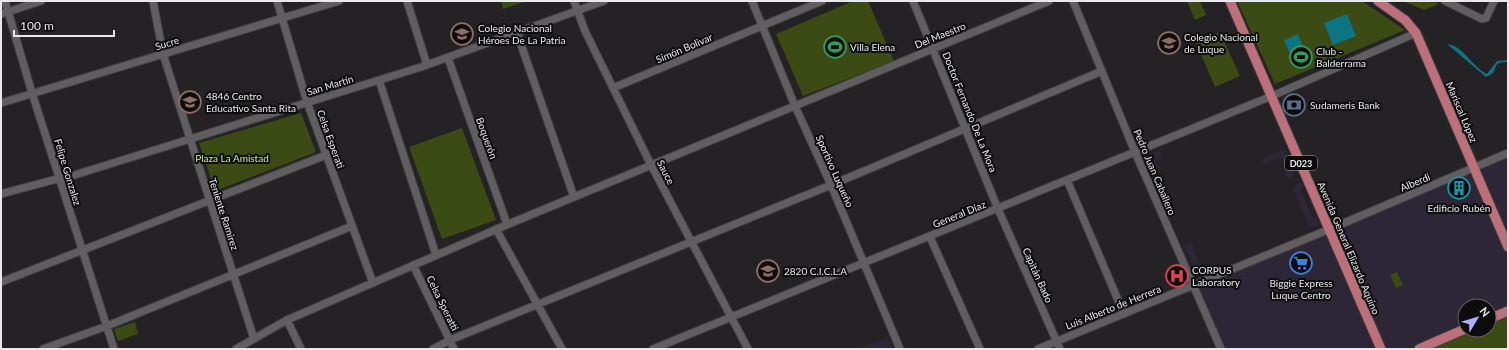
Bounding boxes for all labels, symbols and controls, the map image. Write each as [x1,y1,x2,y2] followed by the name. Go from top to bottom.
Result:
[14,12,114,38] scale bar
[20,18,54,33] text: 100 m
[913,19,968,51] street label: Del Maestro
[449,21,475,47] school or university icon: Colegio Nacional Héroes De La Patria
[478,22,565,46] place label: Colegio Nacional Héroes De La Patria
[1156,30,1182,56] school or university icon: Colegio Nacional de Luque
[654,31,714,65] street label: Simón Bolivar
[1184,31,1258,55] place label: Colegio Nacional de Luque
[154,34,180,52] street label: Sucre
[822,34,848,60] sports icon: Villa Elena
[850,41,895,53] place label: Villa Elena
[1288,44,1314,70] sports icon: Club - Balderrama
[1316,45,1366,69] place label: Club - Balderrama
[940,50,1000,174] street label: Doctor Fernando De La Mora
[305,72,355,98] street label: San Martín
[1444,80,1480,145] street label: Mariscal López
[177,89,203,115] school or university icon: 4846 Centro Educativo Santa Rita
[206,90,296,114] place label: 4846 Centro Educativo Santa Rita
[1281,92,1307,118] bank icon: Sudameris Bank
[1310,99,1381,111] place label: Sudameris Bank
[315,108,347,170] street label: Celsa Esperati
[474,116,500,160] street label: Boquerón
[1131,127,1179,217] street label: Pedro Juan Caballero
[814,133,856,209] street label: Sportivo Luqueño
[52,137,84,207] street label: Felipe Gonzalez
[195,152,269,164] park label: Plaza La Amistad
[1285,156,1317,170] road number: D023
[655,158,677,186] street label: Sauce
[1398,170,1432,194] street label: Alberdi
[1446,175,1472,201] building icon: Edificio Rubén
[207,176,241,252] street label: Teniente Ramirez
[1316,180,1383,316] street label: Avenida General Elizardo Aquino
[931,198,988,230] street label: General Díaz
[1428,202,1490,214] place label: Edificio Rubén
[1021,246,1056,305] street label: Capitán Bado
[1288,250,1314,276] supermarket icon: Biggie Express Luque Centro
[755,258,781,284] school or university icon: 2820 C.I.C.L.A
[1164,263,1190,289] hospital icon: CORPUS Laboratory
[1192,264,1241,288] place label: CORPUS Laboratory
[784,265,847,277] place label: 2820 C.I.C.L.A
[424,273,462,333] street label: Celsa Speratti
[1269,277,1333,301] place label: Biggie Express Luque Centro
[1064,282,1163,332] street label: Luis Alberto de Herrera
[1457,298,1497,338] north arrow
[1478,304,1493,319] text: N

